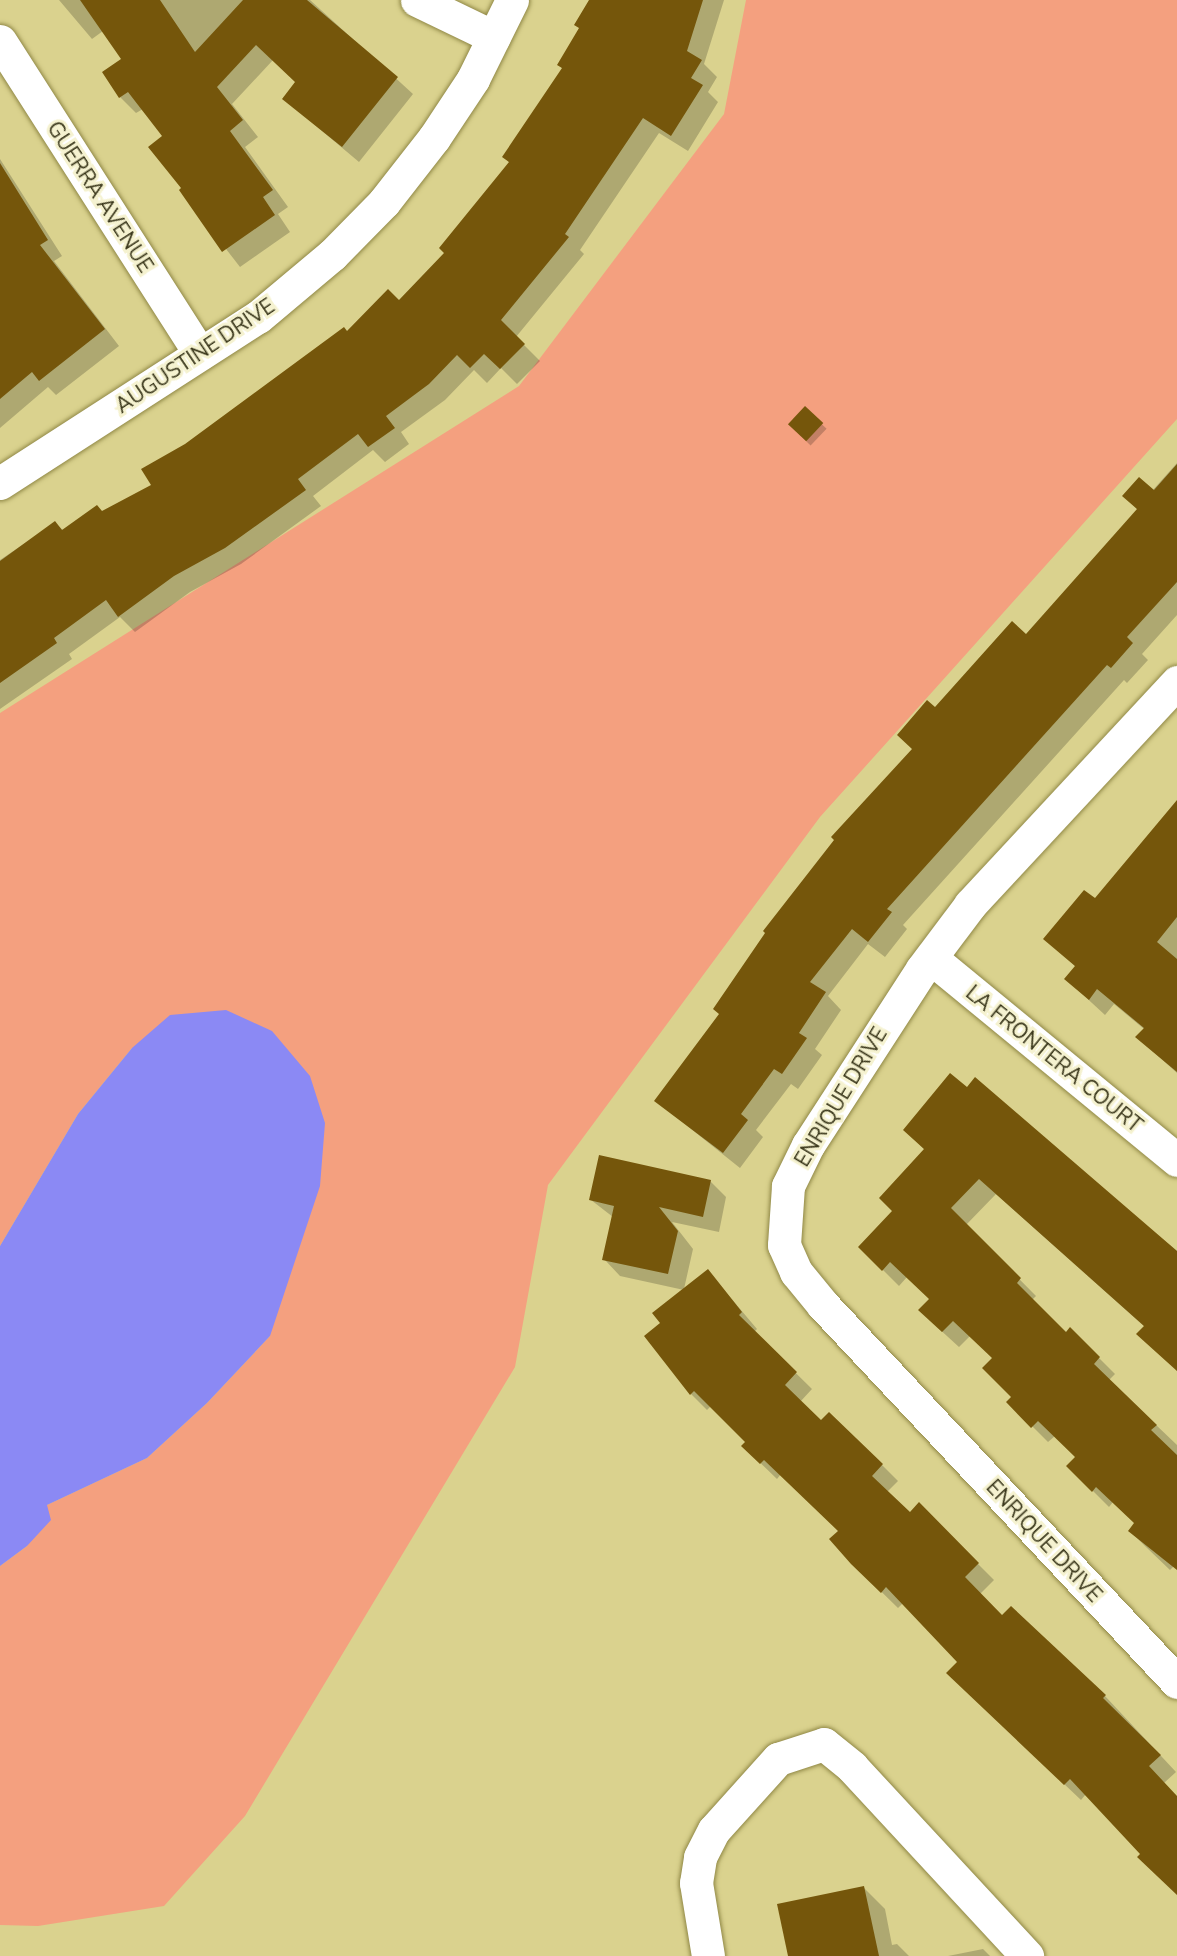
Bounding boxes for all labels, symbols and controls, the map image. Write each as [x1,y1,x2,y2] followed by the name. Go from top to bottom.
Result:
[42,117,158,277] street label: GUERRA AVENUE
[111,293,279,419] street label: AUGUSTINE DRIVE
[961,980,1147,1138] street label: LA FRONTERA COURT
[790,1023,892,1171] street label: ENRIQUE DRIVE
[981,1475,1107,1607] street label: ENRIQUE DRIVE

